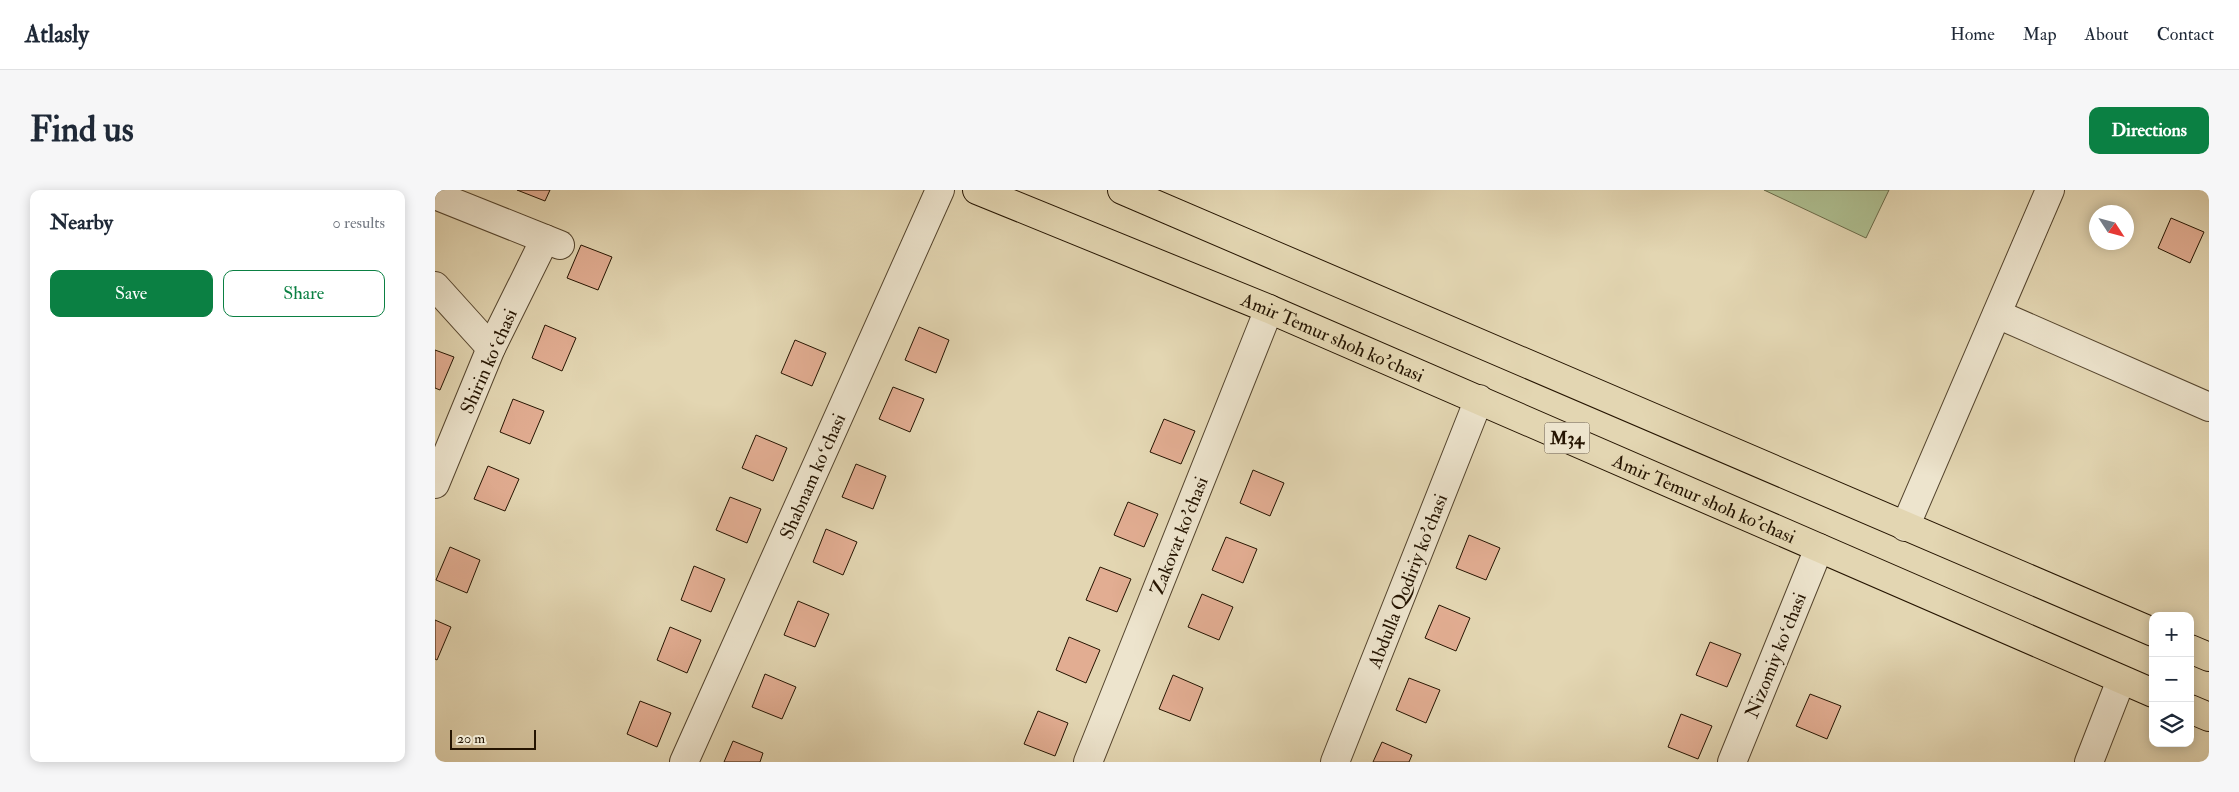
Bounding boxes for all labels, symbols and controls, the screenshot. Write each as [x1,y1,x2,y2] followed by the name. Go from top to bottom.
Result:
[25,19,89,50] text: Atlasly
[1950,23,1995,46] text: Home
[2023,23,2057,46] text: Map
[2085,23,2129,46] text: About
[2157,23,2214,46] text: Contact
[2089,107,2209,154] button: Directions
[30,108,134,152] text: Find us
[2089,205,2134,250] north arrow
[50,209,113,236] text: Nearby
[332,213,385,233] text: 0 results
[50,270,213,317] button: Save
[223,270,385,317] button: Share
[1237,288,1428,388] street label: Amir Temur shoh ko'chasi
[455,305,523,418] street label: Shirin koʻchasi
[774,410,851,543] street label: Shabnam koʻchasi
[1545,422,1589,454] road number: M34
[1608,448,1799,549] street label: Amir Temur shoh ko'chasi
[1145,473,1214,598] street label: Zakovat ko'chasi
[1362,490,1453,673] street label: Abdulla Qodiriy ko'chasi
[1740,589,1812,722] street label: Nizomiy koʻchasi
[2149,612,2194,747] map controls
[2149,612,2194,657] button: +
[2149,657,2194,702] button: −
[2149,702,2194,747] button: layers
[450,727,536,750] scale bar
[457,730,485,747] text: 20 m

